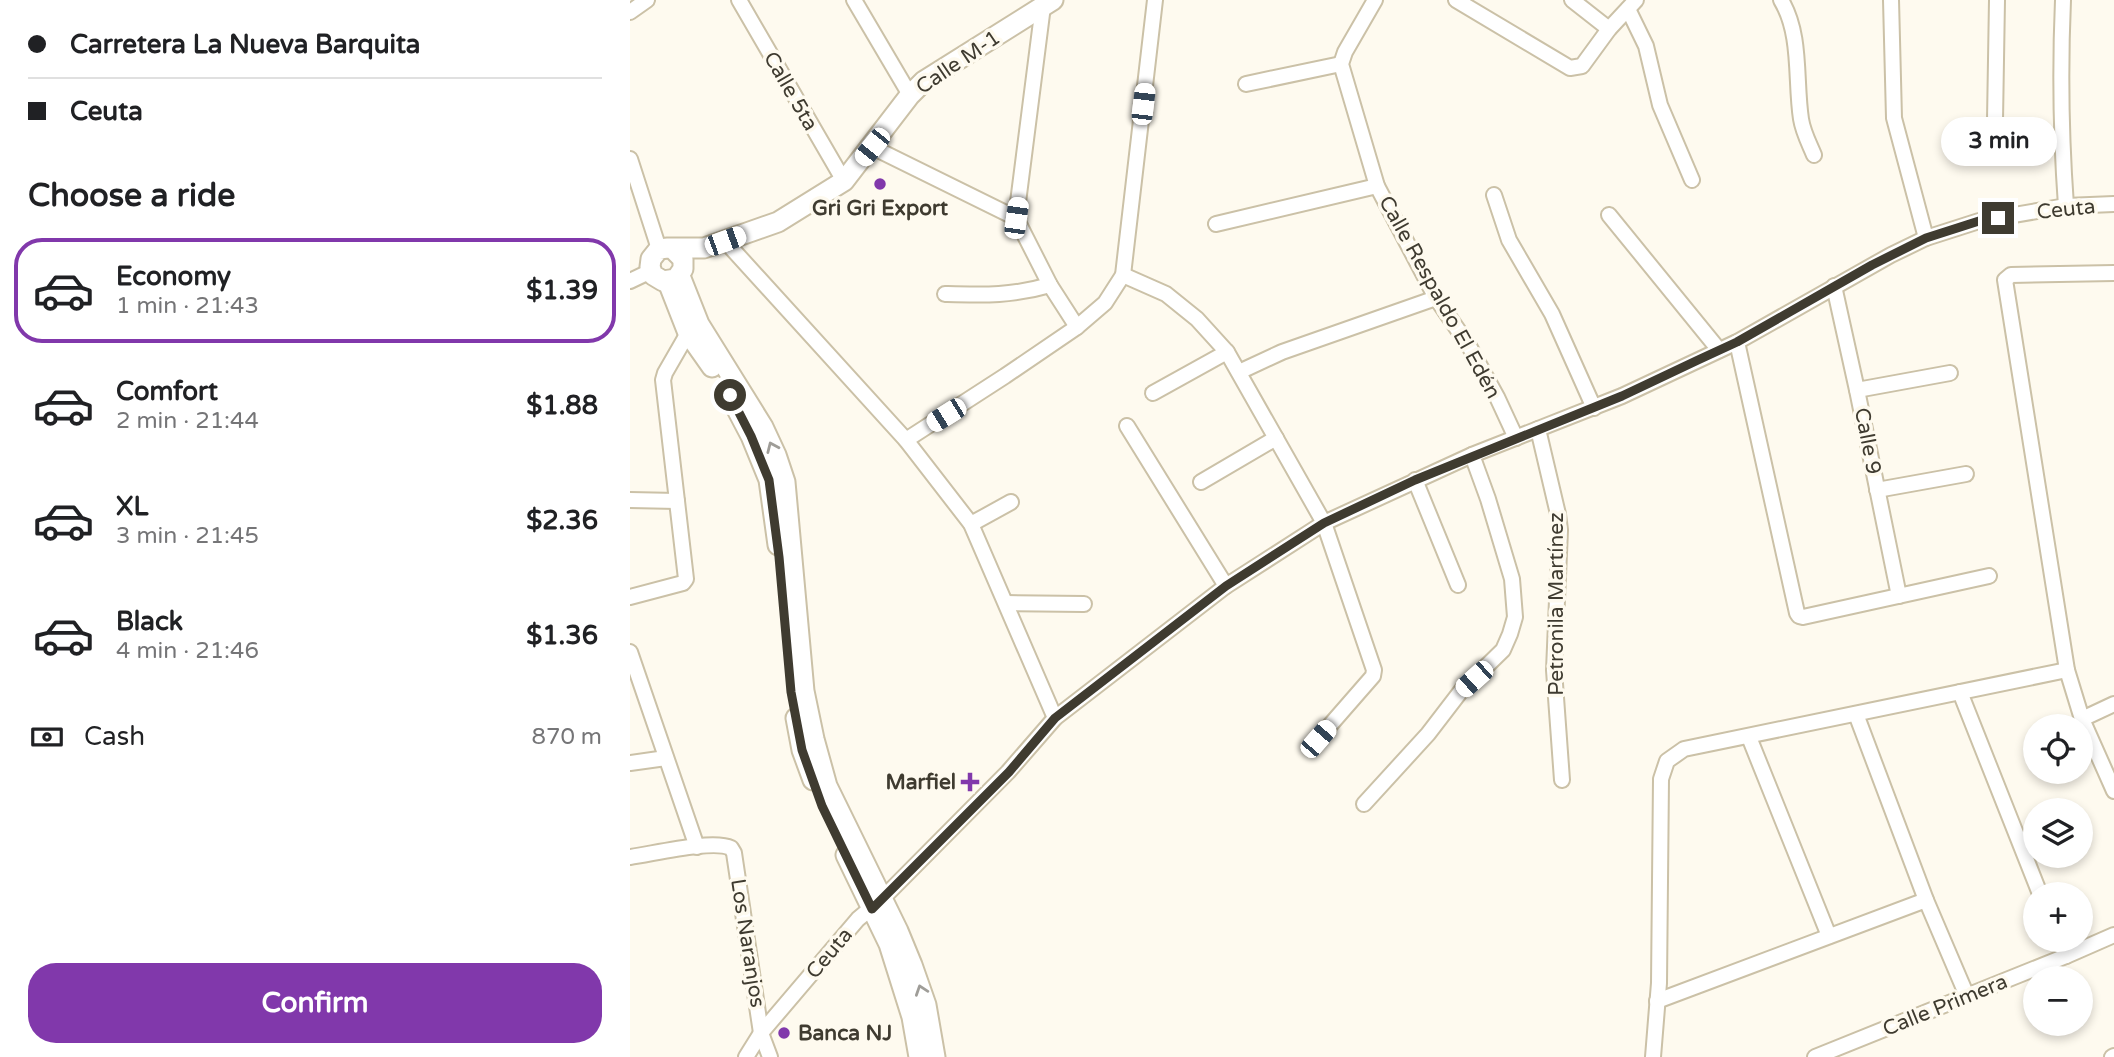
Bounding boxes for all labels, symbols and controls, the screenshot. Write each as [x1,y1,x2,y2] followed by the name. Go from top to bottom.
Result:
[911,25,1005,100] street label: Calle M-1
[70,29,420,60] text: Carretera La Nueva Barquita
[758,47,823,135] street label: Calle 5ta
[1131,82,1156,126] car
[70,96,143,127] text: Ceuta
[1940,116,2056,166] callout: 3 min
[851,124,894,170] car
[1968,127,2030,155] text: 3 min
[872,176,888,192] marker: Gri Gri Export
[28,177,235,215] text: Choose a ride
[1373,191,1506,403] street label: Calle Respaldo El Edén
[2036,194,2097,225] street label: Ceuta
[812,196,948,221] place label: Gri Gri Export
[1003,196,1030,240] car
[1982,202,2014,234] route end
[702,224,749,258] car
[32,259,95,322] icon: car
[116,261,231,292] text: Economy
[526,275,598,306] text: $1.39
[116,292,259,320] text: 1 min · 21:43
[32,374,95,437] icon: car
[116,376,218,407] text: Comfort
[714,379,746,411] route start
[526,390,598,421] text: $1.88
[923,395,970,435] car
[1849,406,1886,477] street label: Calle 9
[116,407,259,435] text: 2 min · 21:44
[766,441,780,454] one-way arrow
[32,489,95,552] icon: car
[116,491,148,522] text: XL
[526,505,598,536] text: $2.36
[1544,512,1569,696] street label: Petronila Martínez
[116,522,259,550] text: 3 min · 21:45
[32,604,95,667] icon: car
[116,606,183,637] text: Black
[526,620,598,651] text: $1.36
[116,637,259,665] text: 4 min · 21:46
[1452,657,1497,701] car
[2023,714,2093,1036] map controls
[2023,714,2093,784] button: locate
[1297,716,1340,762] car
[28,718,66,756] icon: cash
[84,721,145,752] text: Cash
[532,723,602,751] text: 870 m
[885,770,956,795] place label: Marfiel
[962,774,978,790] marker: Marfiel
[2023,798,2093,868] button: layers
[725,877,770,1009] street label: Los Naranjos
[2023,882,2093,952] button: +
[801,923,858,984] street label: Ceuta
[28,963,602,1043] button: Confirm
[2023,966,2093,1036] button: −
[1879,969,2011,1042] street label: Calle Primera
[915,985,929,997] one-way arrow
[798,1021,892,1046] place label: Banca NJ
[776,1025,792,1041] marker: Banca NJ

